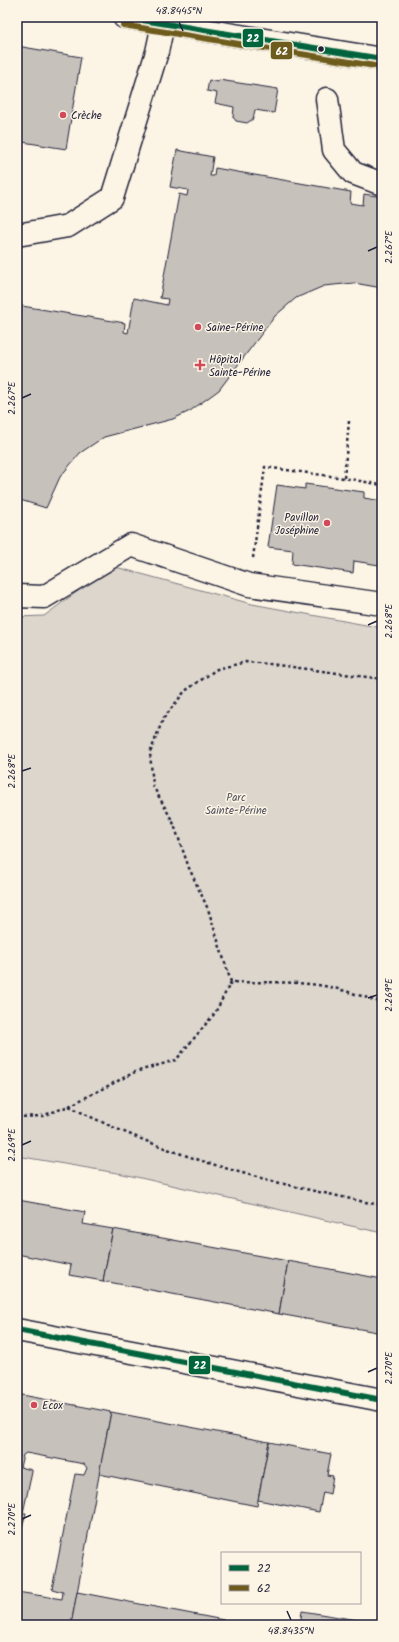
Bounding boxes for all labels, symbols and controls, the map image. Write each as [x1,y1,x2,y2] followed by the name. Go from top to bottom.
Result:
[156,3,202,19] text: 48.8445°N
[242,28,264,48] line badge: 22
[247,30,259,48] text: 22
[270,41,293,60] line badge: 62
[276,43,288,61] text: 62
[316,44,326,54] unlabelled marker
[71,107,102,125] place label: Crèche
[58,110,68,120] marker: Crèche
[381,229,397,264] text: 2.267°E
[206,319,263,337] place label: Saine-Périne
[193,322,203,332] marker: Saine-Périne
[209,351,271,382] place label: Hôpital Sainte-Périne
[194,359,206,371] marker: Hôpital Sainte-Périne
[4,380,20,415] text: 2.267°E
[275,509,319,540] place label: Pavillon Joséphine
[322,518,332,528] marker: Pavillon Joséphine
[381,602,397,638] text: 2.268°E
[4,752,20,788] text: 2.268°E
[205,789,267,820] park label: Parc Sainte-Périne
[381,977,397,1012] text: 2.269°E
[4,1127,20,1162] text: 2.269°E
[381,1350,397,1384] text: 2.270°E
[188,1355,211,1375] line badge: 22
[194,1357,206,1375] text: 22
[42,1397,63,1415] place label: Ecox
[29,1400,39,1410] marker: Ecox
[4,1501,20,1535] text: 2.270°E
[221,1552,361,1604] legend
[257,1559,271,1578] text: 22
[257,1579,271,1598] text: 62
[268,1623,315,1639] text: 48.8435°N

